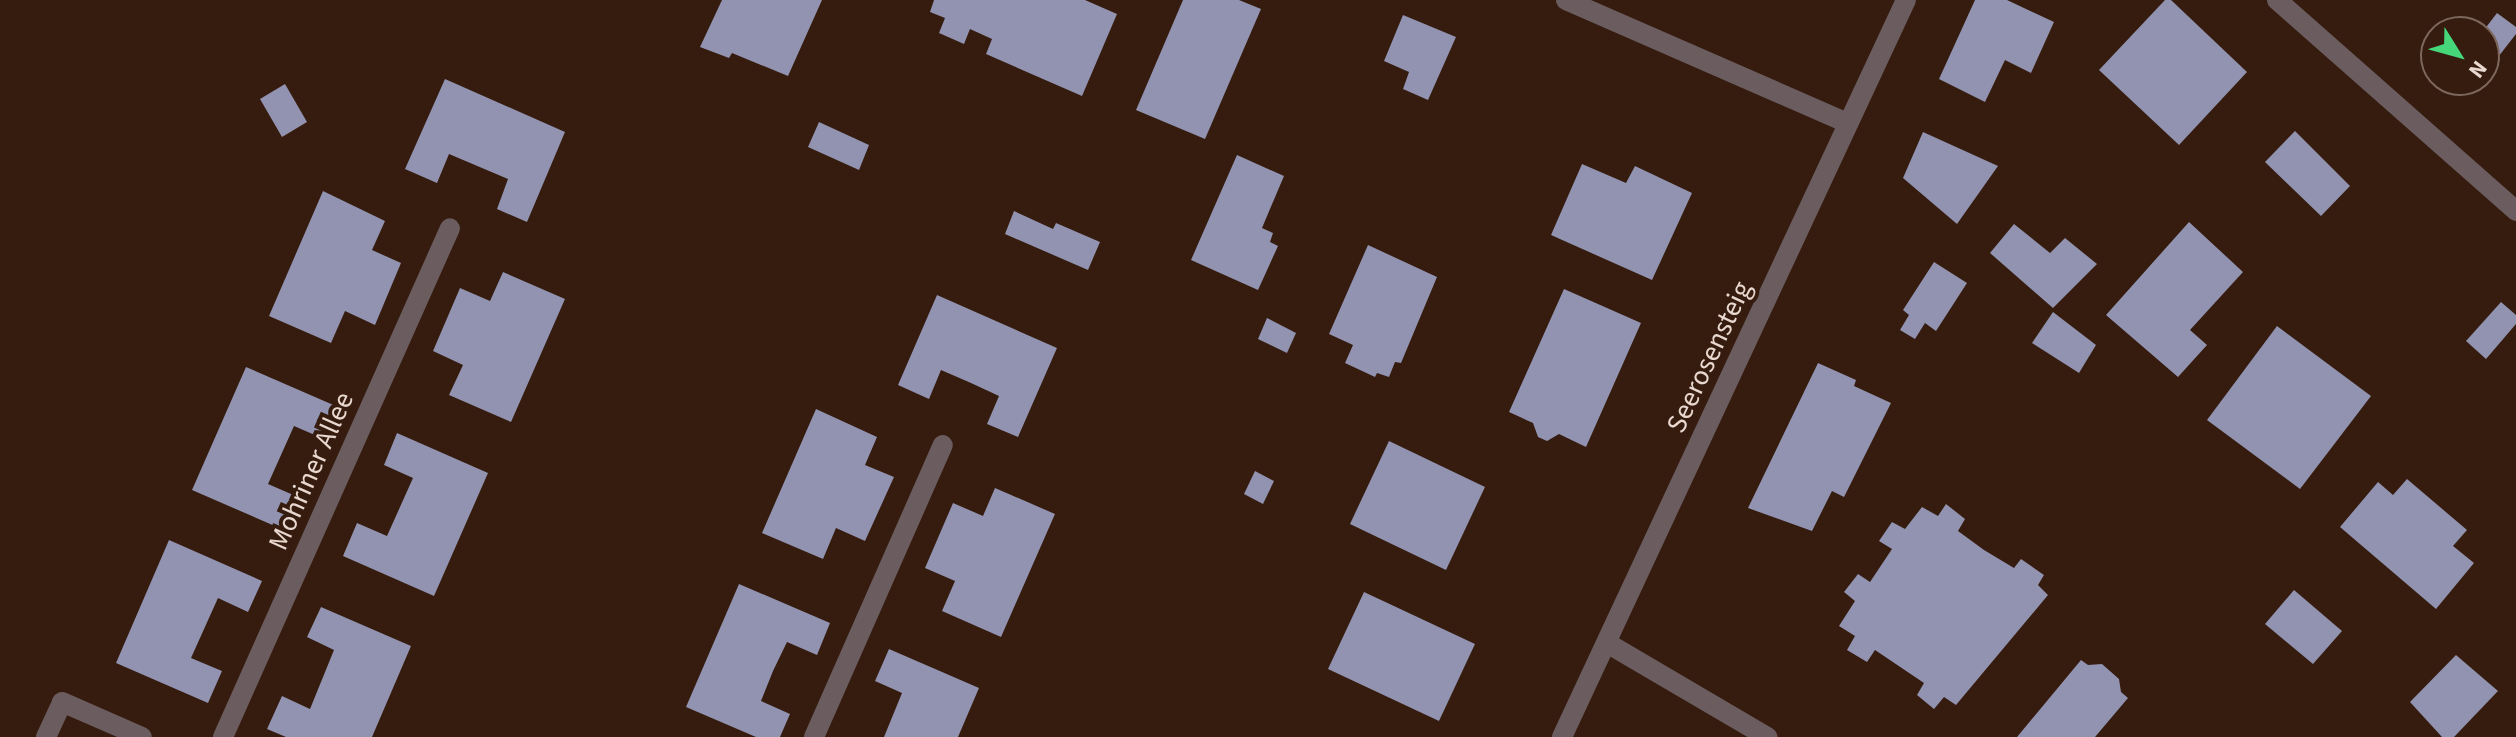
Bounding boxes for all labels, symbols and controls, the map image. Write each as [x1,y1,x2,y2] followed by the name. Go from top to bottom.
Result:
[2420,16,2500,96] north arrow
[2460,54,2495,85] text: N
[1659,276,1759,438] street label: Seerosensteig
[261,387,361,555] street label: Mohriner Allee

